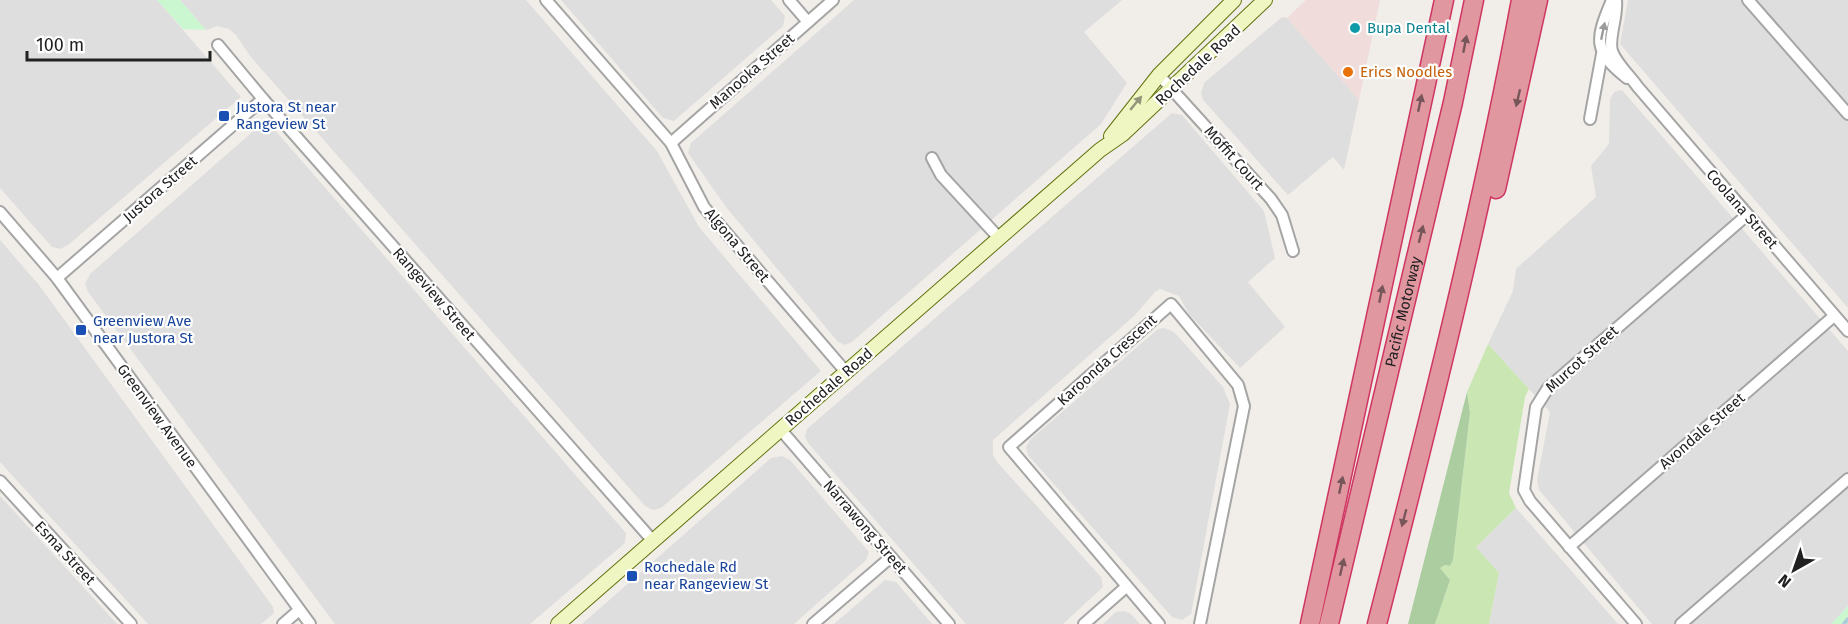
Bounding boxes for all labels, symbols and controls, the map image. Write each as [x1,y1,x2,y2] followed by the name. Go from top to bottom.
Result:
[1367,19,1451,37] place label: Bupa Dental
[1152,21,1244,109] street label: Rochedale Road
[1348,21,1362,35] marker: Bupa Dental
[1599,21,1608,40] one-way arrow
[27,24,210,62] scale bar
[706,29,799,113] street label: Manooka Street
[36,34,84,56] text: 100 m
[1461,35,1470,54] one-way arrow
[1360,63,1452,81] place label: Erics Noodles
[1341,65,1355,79] marker: Erics Noodles
[1512,89,1522,108] one-way arrow
[1416,94,1426,112] one-way arrow
[1129,95,1142,111] one-way arrow
[236,98,336,133] place label: Justora St near Rangeview St
[217,109,231,123] marker: Justora St near Rangeview St
[1200,122,1268,194] street label: Moffit Court
[119,152,201,226] street label: Justora Street
[1702,165,1782,253] street label: Coolana Street
[701,204,773,286] street label: Algona Street
[1417,225,1427,244] one-way arrow
[389,244,479,344] street label: Rangeview Street
[1381,254,1425,369] street label: Pacific Motorway
[1377,284,1386,303] one-way arrow
[1054,310,1161,409] street label: Karoonda Crescent
[93,312,194,347] place label: Greenview Ave near Justora St
[1542,321,1622,396] street label: Murcot Street
[74,323,88,337] marker: Greenview Ave near Justora St
[782,344,876,430] street label: Rochedale Road
[113,360,201,472] street label: Greenview Avenue
[1655,389,1749,473] street label: Avondale Street
[1337,475,1346,494] one-way arrow
[819,476,911,578] street label: Narrawong Street
[1399,509,1409,527] one-way arrow
[31,517,99,589] street label: Esma Street
[1764,540,1824,600] north arrow
[1338,557,1347,576] one-way arrow
[644,558,769,593] place label: Rochedale Rd near Rangeview St
[625,569,639,583] marker: Rochedale Rd near Rangeview St
[1775,570,1795,592] text: N

